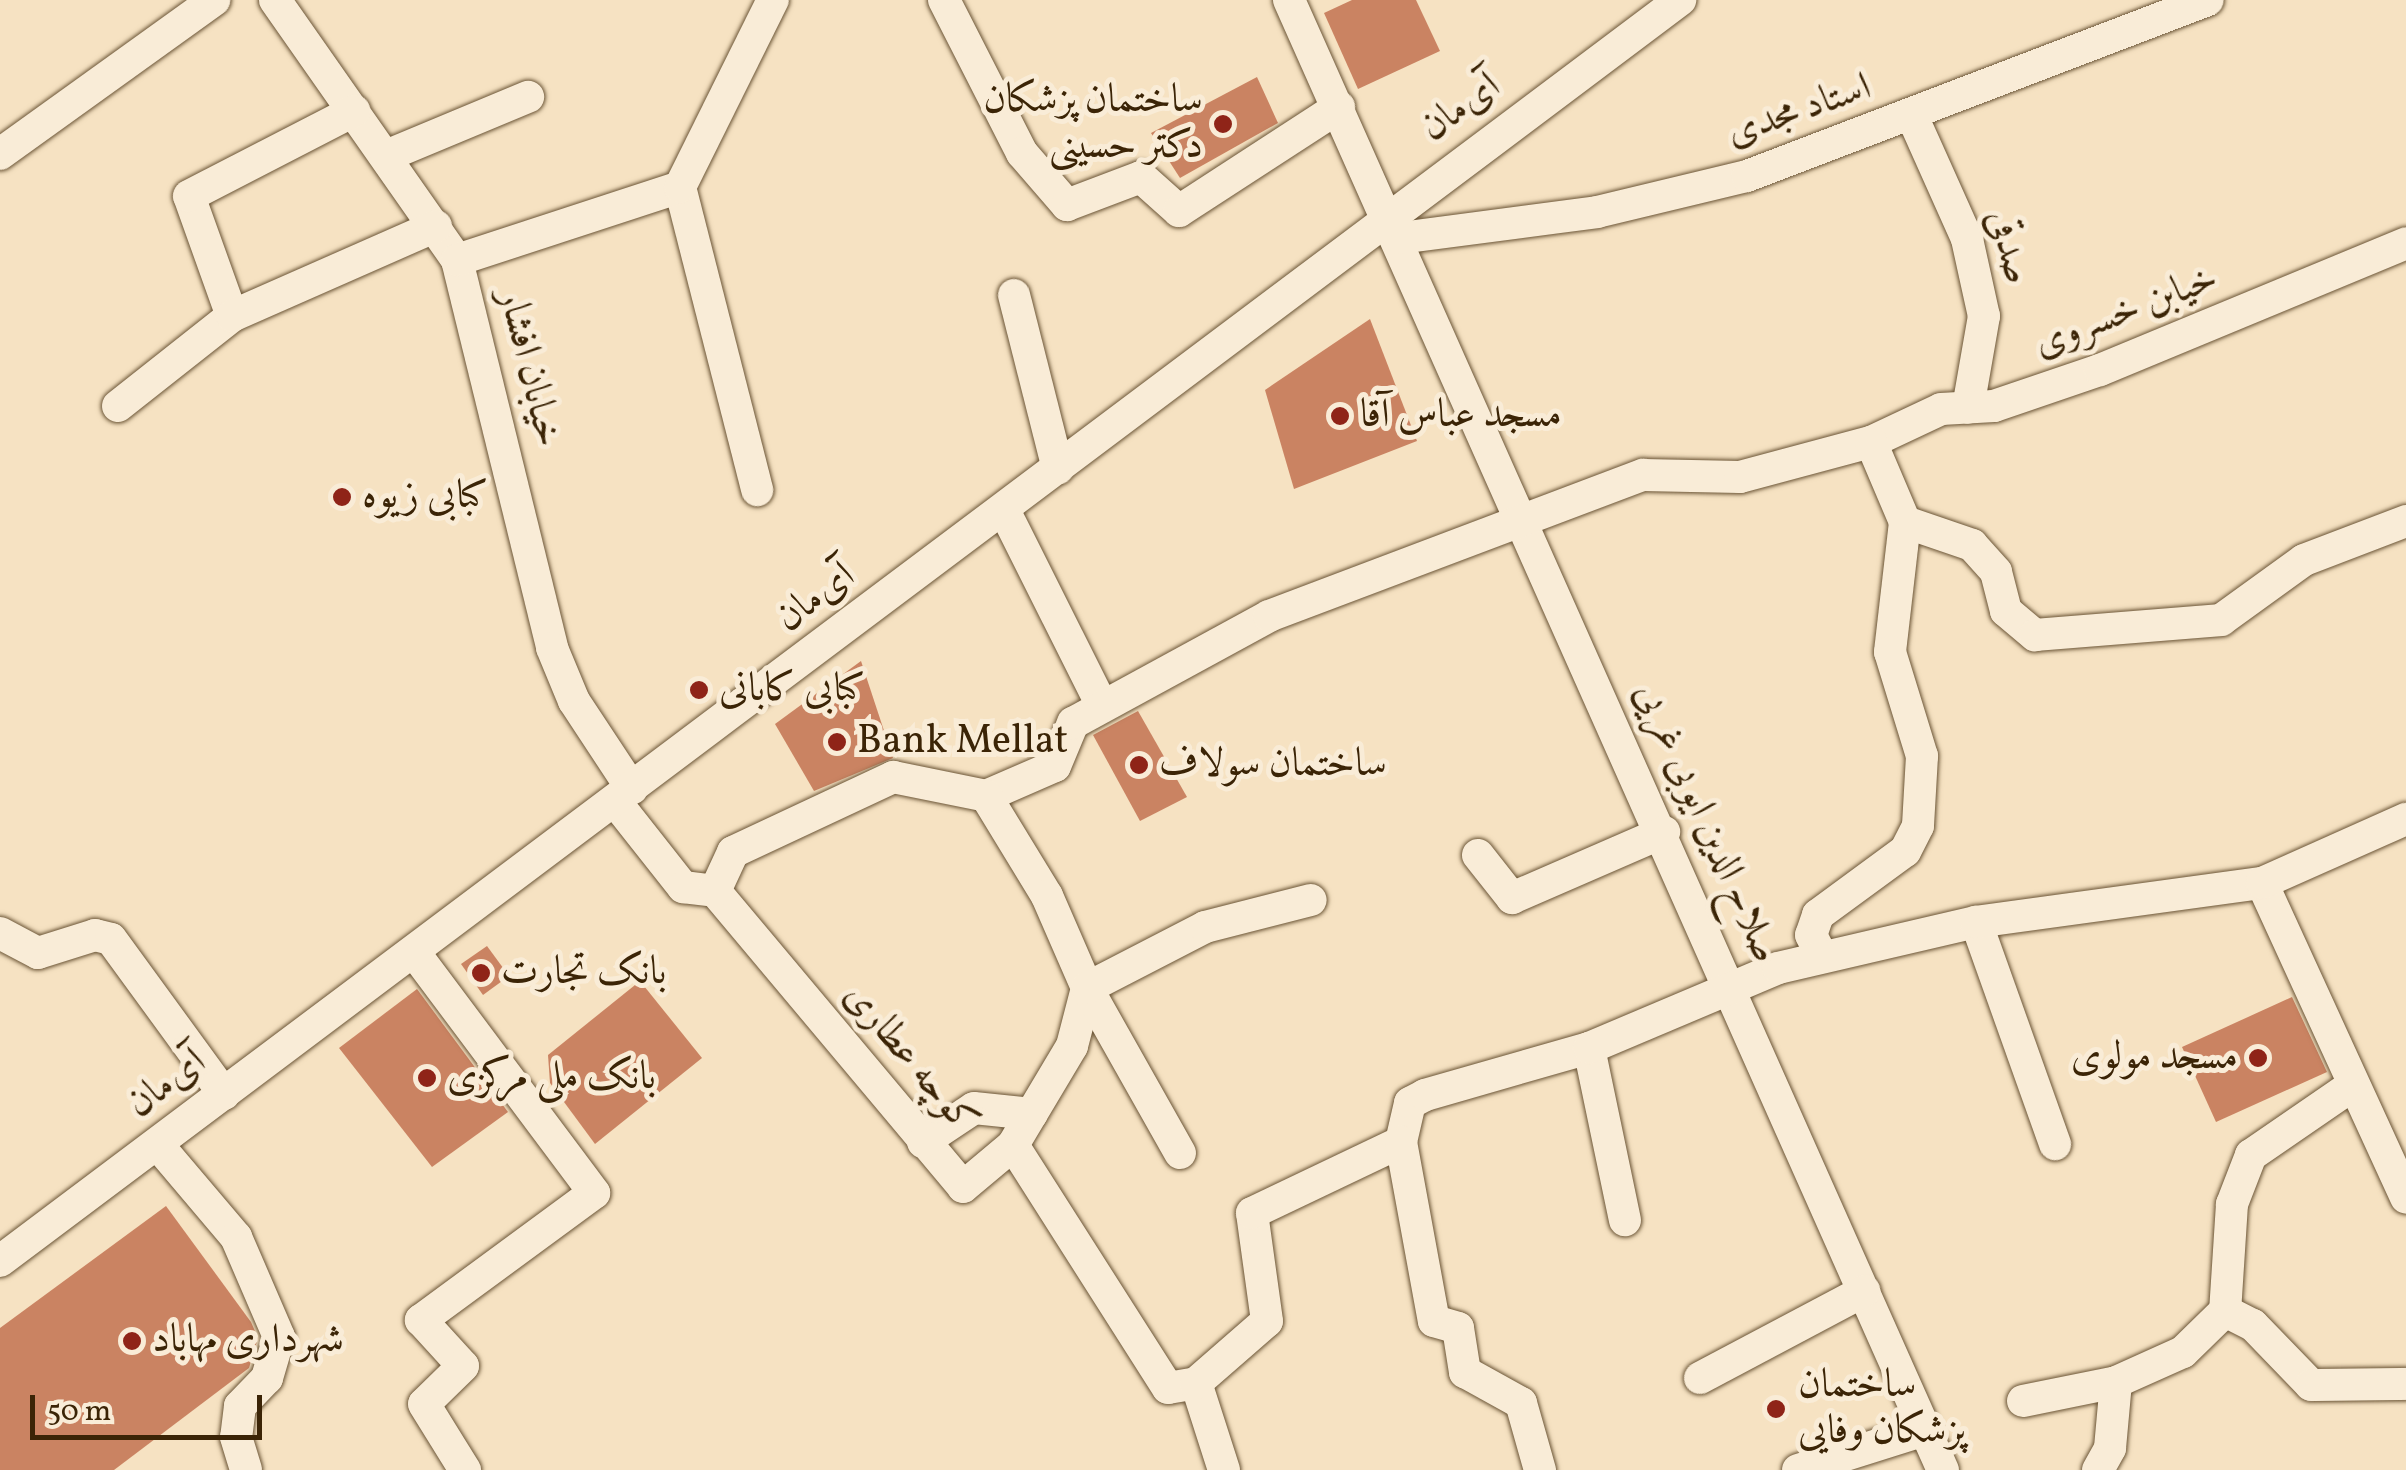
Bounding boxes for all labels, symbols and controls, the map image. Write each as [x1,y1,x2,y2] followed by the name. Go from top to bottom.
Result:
[1412,63,1510,153] street label: آی‌مان
[1720,64,1878,158] street label: استاد مجدی
[983,77,1203,171] place label: ساختمان پزشکان دکتر حسینی
[1212,113,1234,135] marker: ساختمان پزشکان دکتر حسینی
[1975,204,2041,290] street label: صدقی
[2027,255,2225,369] street label: خیابن خسروی
[486,284,572,452] street label: خیابان افشار
[1360,392,1562,440] place label: مسجد عباس آقا
[1329,405,1351,427] marker: مسجد عباس آقا
[362,473,488,521] place label: کبابى زیوه
[331,486,353,508] marker: کبابى زیوه
[767,553,865,643] street label: آی‌مان
[719,666,865,714] place label: کبابی کابانی
[1623,675,1789,971] street label: صلاح الدین ایوبی غریی
[688,679,710,701] marker: کبابی کابانی
[857,718,1068,766] place label: Bank Mellat
[826,731,848,753] marker: Bank Mellat
[1159,741,1387,789] place label: ساختمان سولاف
[1128,754,1150,776] marker: ساختمان سولاف
[501,949,666,997] place label: بانک تجارت
[470,962,492,984] marker: بانک تجارت
[832,973,988,1145] street label: کوچه عطاری
[2071,1034,2238,1082] place label: مسجد مولوی
[118,1039,216,1129] street label: آی‌مان
[2247,1047,2269,1069] marker: مسجد مولوی
[447,1054,656,1102] place label: بانک ملی مرکزی
[416,1067,438,1089] marker: بانک ملی مرکزی
[152,1317,344,1365] place label: شهرداری مهاباد
[121,1330,143,1352] marker: شهرداری مهاباد
[1798,1362,1966,1456] place label: ساختمان پزشکان وفایی
[35,1375,268,1437] scale bar
[47,1391,111,1433] text: 50 m
[1763,1396,1789,1422] marker: ساختمان پزشکان وفایی

